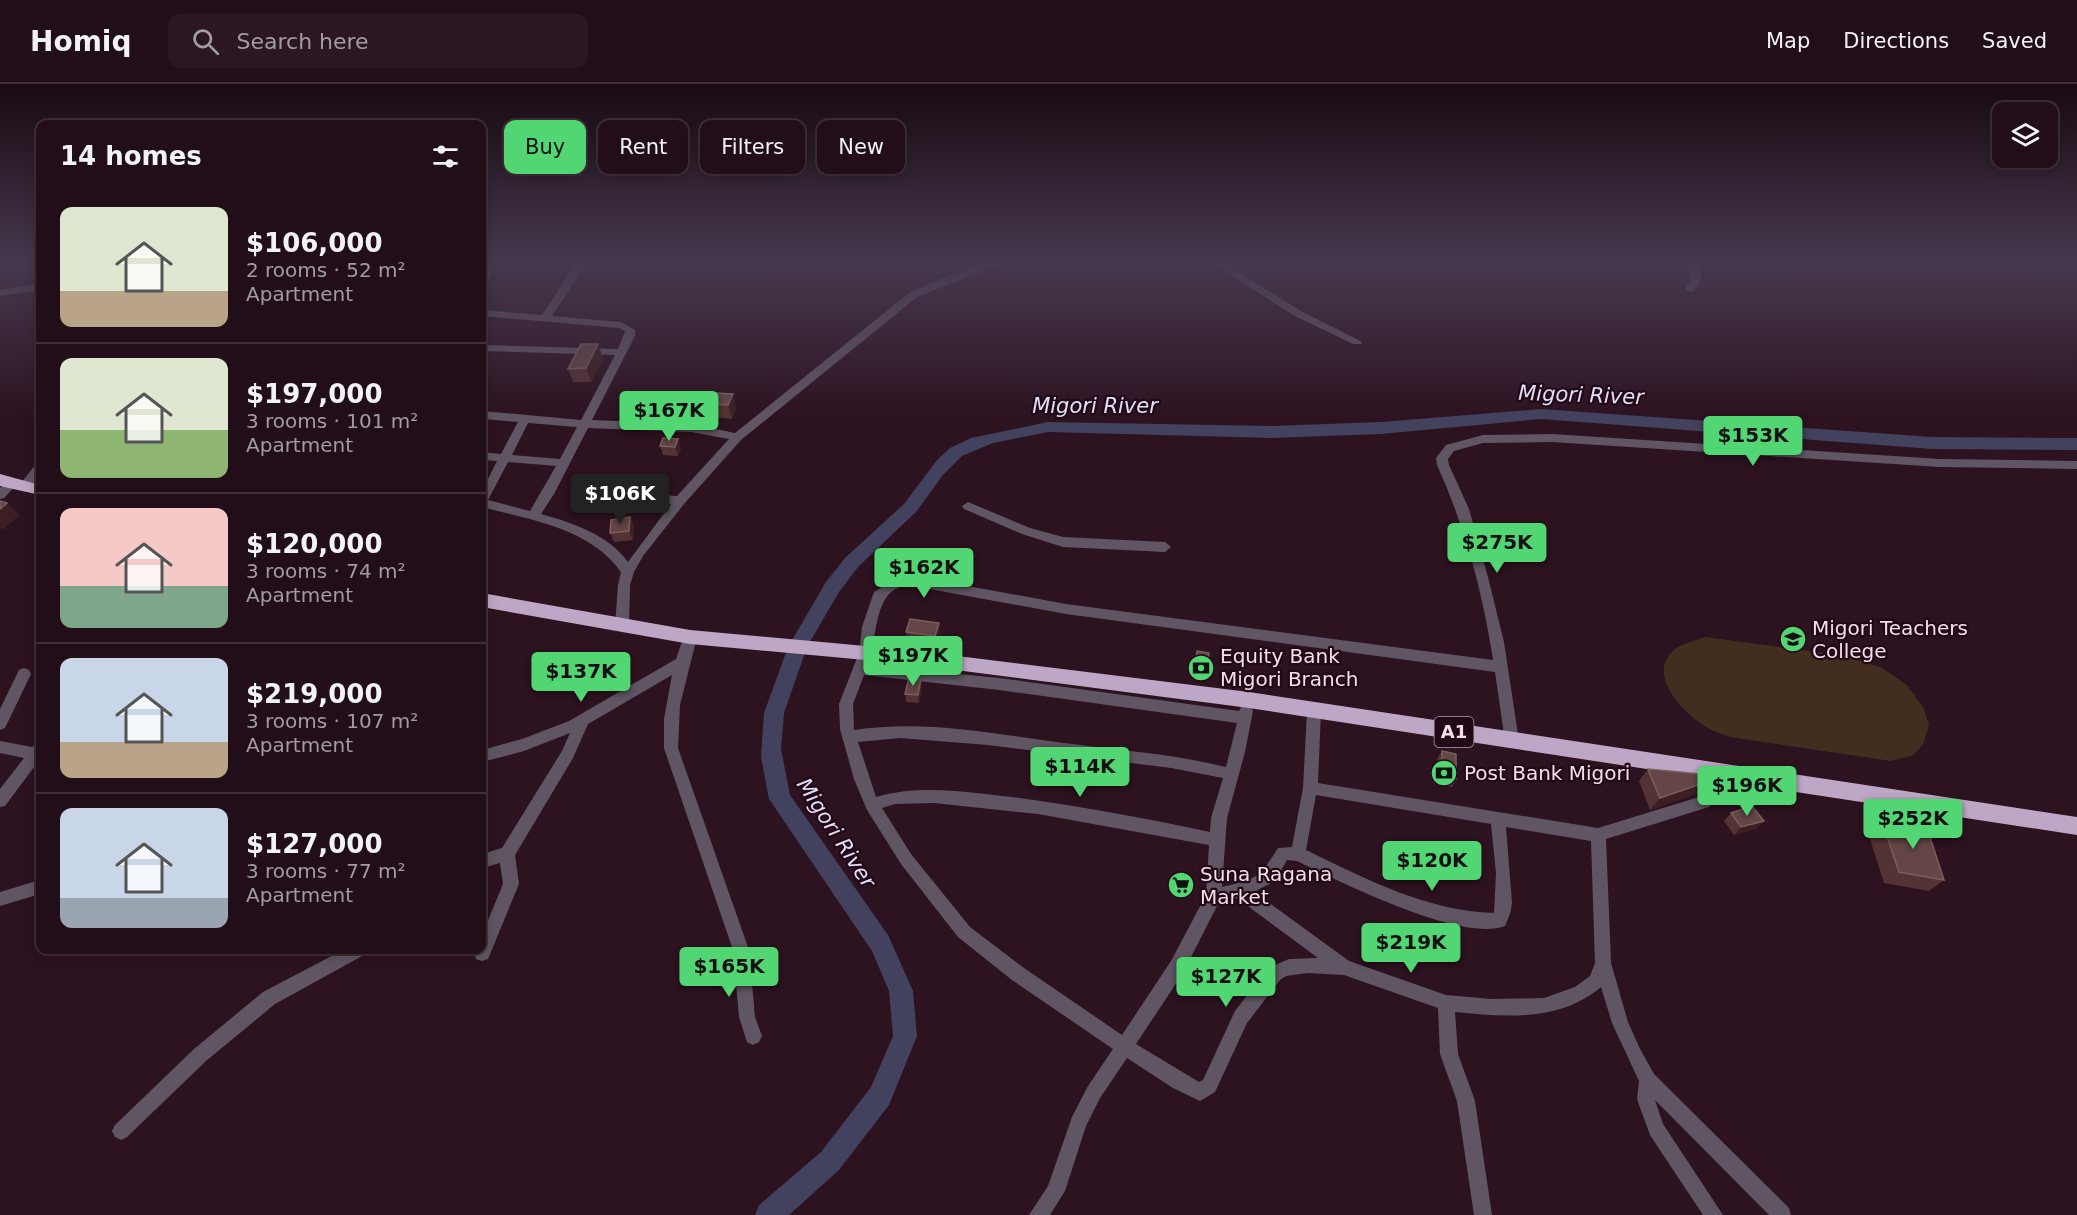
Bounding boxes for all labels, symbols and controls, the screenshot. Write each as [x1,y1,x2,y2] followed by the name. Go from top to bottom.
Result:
[168,14,588,68] search box
[30,25,132,58] text: Homiq
[189,25,222,58] icon: search
[237,29,369,54] text: Search here
[1766,29,1810,53] text: Map
[1843,29,1949,53] text: Directions
[1982,29,2047,53] text: Saved
[1992,102,2058,168] map controls
[1992,102,2058,168] button: layers
[504,120,586,174] chip: Buy
[598,120,688,174] chip: Rent
[700,120,805,174] chip: Filters
[817,120,905,174] chip: New
[429,140,462,173] icon: filters
[60,141,202,171] text: 14 homes
[246,228,383,258] text: $106,000
[108,231,180,303] icon: home
[246,258,406,282] text: 2 rooms · 52 m²
[246,282,353,306] text: Apartment
[246,379,383,409] text: $197,000
[1518,381,1646,409] water label: Migori River
[108,382,180,454] icon: home
[627,391,711,442] pin: $167K
[1032,394,1159,418] water label: Migori River
[633,398,705,422] text: $167K
[246,409,418,433] text: 3 rooms · 101 m²
[1711,416,1795,467] pin: $153K
[1717,423,1789,447] text: $153K
[246,433,353,457] text: Apartment
[578,474,662,525] pin: $106K
[584,481,656,505] text: $106K
[1455,523,1539,574] pin: $275K
[246,529,383,559] text: $120,000
[1461,530,1533,554] text: $275K
[108,532,180,604] icon: home
[882,548,966,599] pin: $162K
[888,555,960,579] text: $162K
[246,559,406,583] text: 3 rooms · 74 m²
[246,583,353,607] text: Apartment
[1812,616,1968,663] place label: Migori Teachers College
[1778,624,1808,654] school or university icon: Migori Teachers College
[871,636,955,687] pin: $197K
[877,643,949,667] text: $197K
[1220,644,1358,691] place label: Equity Bank Migori Branch
[539,652,623,703] pin: $137K
[1186,653,1216,683] bank icon: Equity Bank Migori Branch
[545,659,617,683] text: $137K
[246,679,383,709] text: $219,000
[108,682,180,754] icon: home
[246,709,418,733] text: 3 rooms · 107 m²
[1434,717,1474,747] road number: A1
[246,733,353,757] text: Apartment
[1038,747,1122,798] pin: $114K
[1044,754,1116,778] text: $114K
[1429,758,1459,788] bank icon: Post Bank Migori
[1464,761,1630,785] place label: Post Bank Migori
[1705,766,1789,817] pin: $196K
[1711,773,1783,797] text: $196K
[792,774,881,893] water label: Migori River
[1871,799,1955,850] pin: $252K
[1877,806,1949,830] text: $252K
[246,829,383,859] text: $127,000
[108,832,180,904] icon: home
[1390,841,1474,892] pin: $120K
[1396,848,1468,872] text: $120K
[246,859,406,883] text: 3 rooms · 77 m²
[1200,862,1332,909] place label: Suna Ragana Market
[1166,870,1196,900] supermarket icon: Suna Ragana Market
[246,883,353,907] text: Apartment
[1369,923,1453,974] pin: $219K
[1375,930,1447,954] text: $219K
[687,947,771,998] pin: $165K
[693,954,765,978] text: $165K
[1184,957,1268,1008] pin: $127K
[1190,964,1262,988] text: $127K

